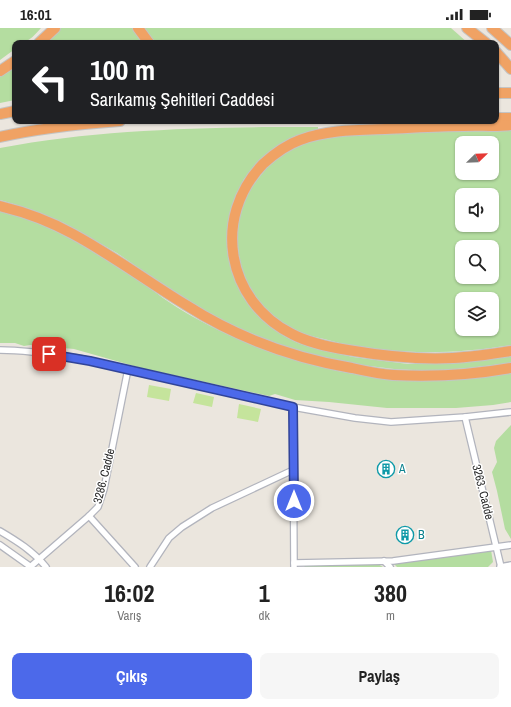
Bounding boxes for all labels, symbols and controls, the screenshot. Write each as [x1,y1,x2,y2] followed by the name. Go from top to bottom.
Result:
[20,4,51,25] text: 16:01
[90,51,155,89] text: 100 m
[24,56,76,108] icon: left
[90,87,275,112] text: Sarıkamış Şehitleri Caddesi
[455,136,499,180] north arrow
[455,136,499,336] map controls
[455,188,499,232] button: sound
[455,240,499,284] button: search
[455,292,499,336] button: layers
[32,337,66,371] pin
[38,343,60,365] icon: arrive
[89,447,119,505] street label: 3286. Cadde
[376,459,396,479] building icon: A
[398,461,406,477] place label: A
[468,463,498,521] street label: 3263. Cadde
[273,480,315,522] position arrow
[395,525,415,545] building icon: B
[418,527,425,543] place label: B
[104,577,154,609] text: 16:02
[259,577,270,609] text: 1
[374,577,407,609] text: 380
[117,607,141,624] text: Varış
[259,607,270,624] text: dk
[386,607,395,624] text: m
[12,653,252,699] button: Çıkış
[260,653,499,699] button: Paylaş

